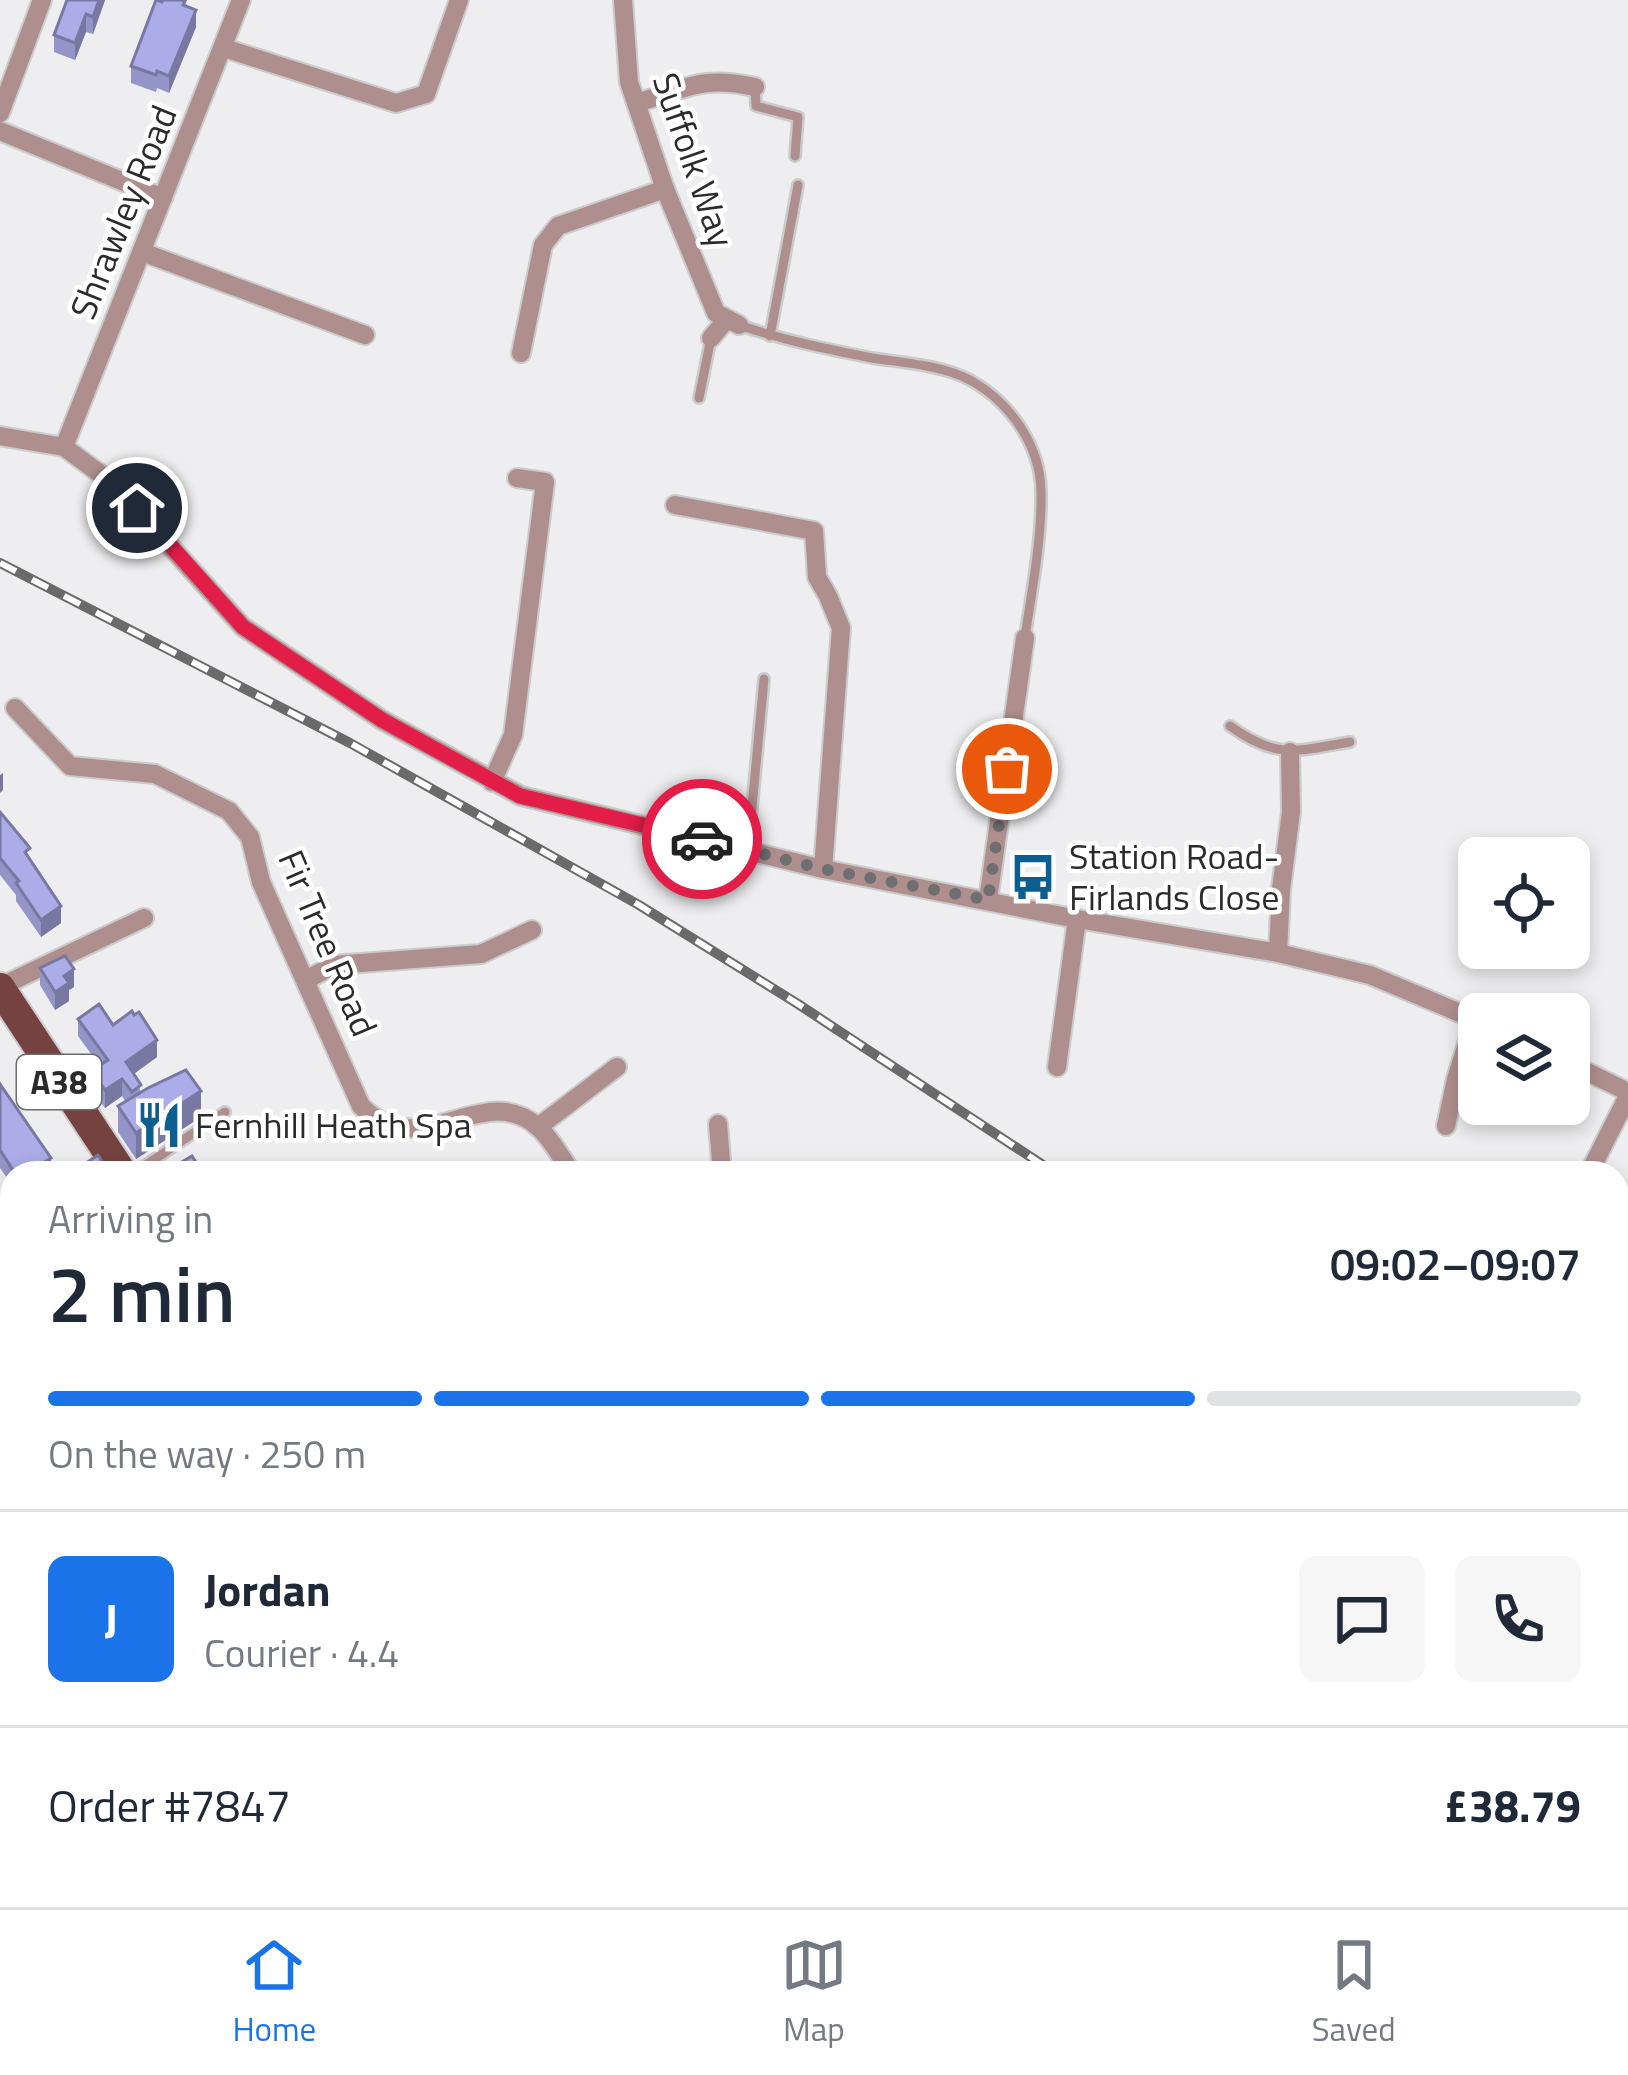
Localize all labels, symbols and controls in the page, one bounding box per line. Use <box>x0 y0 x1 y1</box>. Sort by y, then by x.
street label: Suffolk Way <box>639 65 750 254</box>
street label: Shrawley Road <box>55 97 190 327</box>
pin <box>86 457 188 559</box>
icon: home <box>104 475 170 541</box>
pin <box>956 718 1058 820</box>
icon: bag <box>974 736 1040 802</box>
courier <box>642 779 762 899</box>
icon: car <box>669 806 735 872</box>
place label: Station Road- Firlands Close <box>1069 828 1280 924</box>
map controls <box>1458 837 1590 1125</box>
button: locate <box>1458 837 1590 969</box>
street label: Fir Tree Road <box>265 841 392 1044</box>
bus stop icon: Station Road- Firlands Close <box>1008 852 1058 902</box>
button: layers <box>1458 993 1590 1125</box>
road number: A38 <box>17 1055 101 1109</box>
place label: Fernhill Heath Spa <box>195 1097 472 1152</box>
restaurant icon: Fernhill Heath Spa <box>134 1100 184 1150</box>
text: Arriving in <box>48 1189 213 1248</box>
text: 09:02–09:07 <box>1330 1229 1581 1297</box>
text: 2 min <box>48 1234 236 1352</box>
text: On the way · 250 m <box>48 1424 366 1483</box>
text: Jordan <box>204 1555 331 1623</box>
button: chat <box>1299 1556 1425 1682</box>
button: phone <box>1455 1556 1581 1682</box>
text: J <box>104 1585 118 1653</box>
text: Courier · 4.4 <box>204 1623 399 1682</box>
text: Order #7847 <box>48 1771 291 1839</box>
text: £38.79 <box>1443 1771 1581 1839</box>
tab: Home <box>232 1932 316 2054</box>
tab: Map <box>781 1932 847 2054</box>
tab: Saved <box>1312 1932 1396 2054</box>

